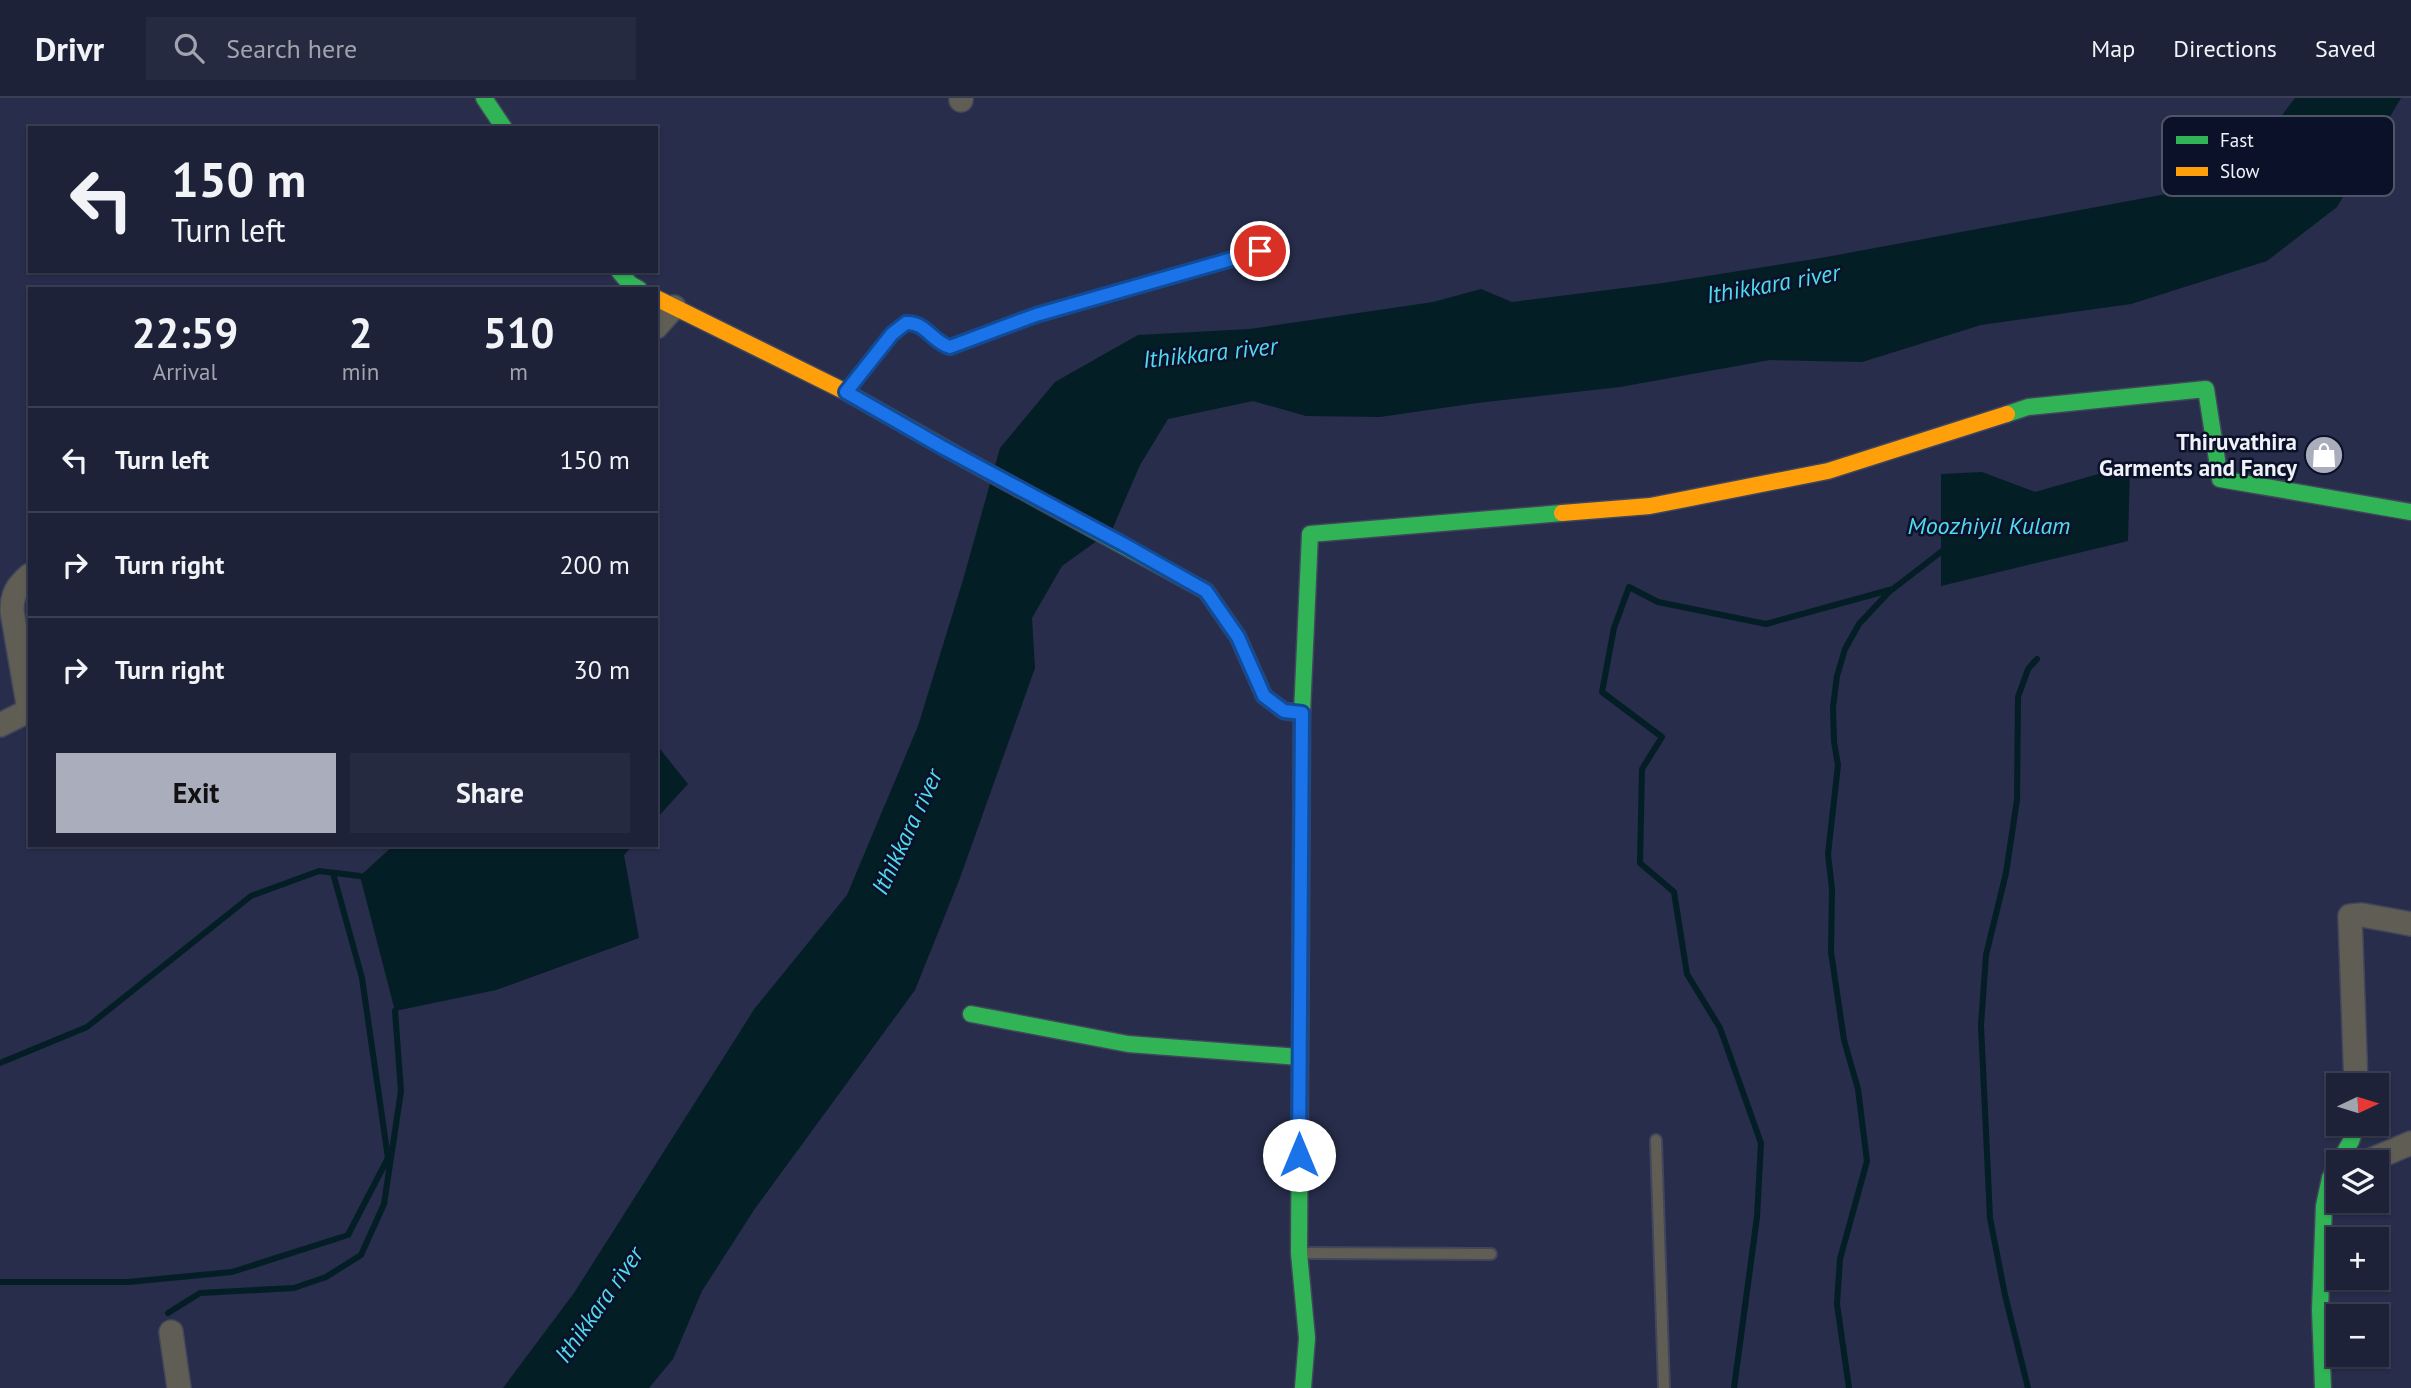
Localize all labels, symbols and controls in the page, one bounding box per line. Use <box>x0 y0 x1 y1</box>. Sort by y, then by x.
search box <box>146 17 636 80</box>
text: Drivr <box>35 27 104 70</box>
icon: search <box>170 29 208 67</box>
text: Search here <box>226 32 357 65</box>
text: Map <box>2091 33 2135 64</box>
text: Directions <box>2173 33 2277 64</box>
text: Saved <box>2315 33 2376 64</box>
legend <box>2162 116 2394 196</box>
text: Fast <box>2220 128 2254 152</box>
text: 150 m <box>171 147 306 211</box>
icon: left <box>56 154 147 245</box>
text: Slow <box>2220 159 2260 183</box>
text: Turn left <box>171 209 286 251</box>
pin <box>1230 221 1290 281</box>
icon: arrive <box>1241 232 1279 270</box>
water label: Ithikkara river <box>1704 256 1844 310</box>
text: 22:59 <box>132 305 238 360</box>
text: 2 <box>349 305 372 360</box>
text: 510 <box>483 305 554 360</box>
water label: Ithikkara river <box>1141 330 1281 375</box>
text: Arrival <box>153 357 217 386</box>
text: min <box>342 357 379 386</box>
text: m <box>509 357 528 386</box>
place label: Thiruvathira Garments and Fancy <box>2099 427 2298 482</box>
shop icon: Thiruvathira Garments and Fancy <box>2303 434 2345 476</box>
icon: left <box>56 441 94 479</box>
text: Turn left <box>115 443 209 476</box>
text: 150 m <box>559 443 630 476</box>
water label: Moozhiyil Kulam <box>1908 510 2070 541</box>
icon: right <box>56 546 94 584</box>
text: Turn right <box>115 548 224 581</box>
text: 200 m <box>559 548 630 581</box>
icon: right <box>56 651 94 689</box>
text: Turn right <box>115 653 224 686</box>
text: 30 m <box>574 653 630 686</box>
button: Exit <box>56 753 336 833</box>
button: Share <box>350 753 630 833</box>
water label: Ithikkara river <box>864 762 950 900</box>
north arrow <box>2326 1073 2389 1136</box>
map controls <box>2326 1073 2389 1367</box>
position arrow <box>1262 1118 1336 1192</box>
button: layers <box>2326 1150 2389 1213</box>
button: + <box>2326 1227 2389 1290</box>
water label: Ithikkara river <box>547 1239 651 1369</box>
button: − <box>2326 1304 2389 1367</box>

